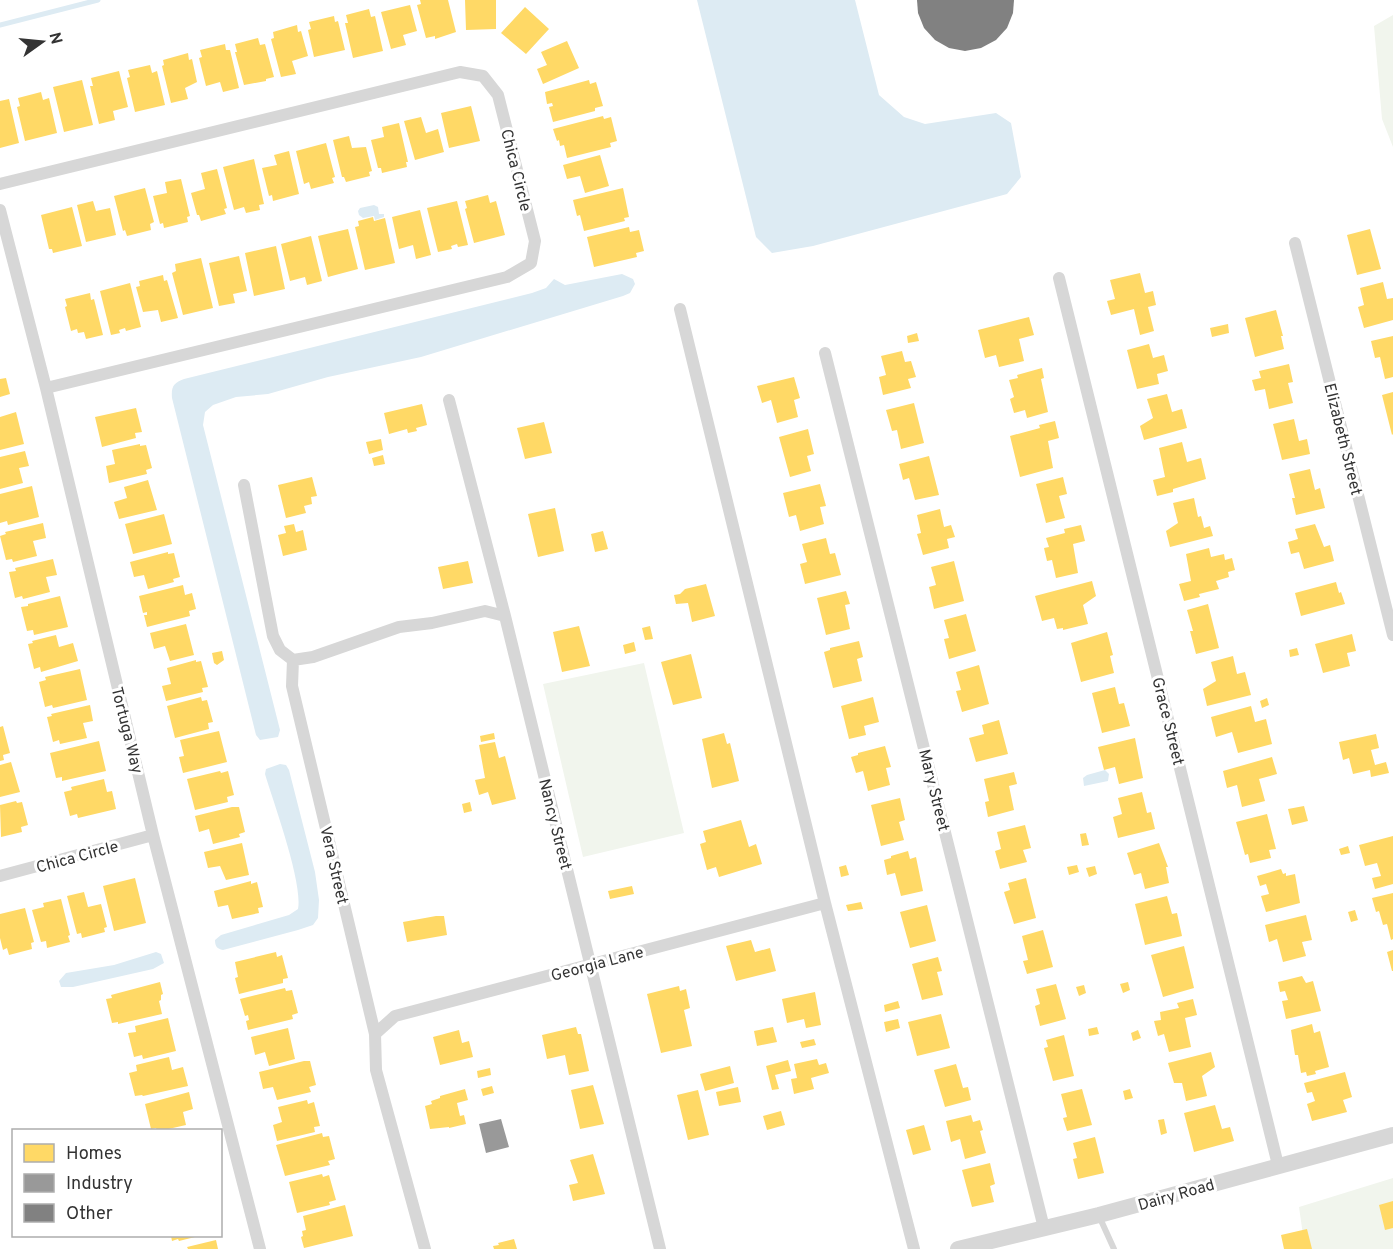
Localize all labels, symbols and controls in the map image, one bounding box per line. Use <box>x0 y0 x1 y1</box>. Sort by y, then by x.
north arrow <box>12 12 72 72</box>
text: N <box>43 30 66 47</box>
street label: Chica Circle <box>495 127 535 214</box>
street label: Elizabeth Street <box>1318 381 1366 497</box>
street label: Grace Street <box>1146 675 1188 768</box>
street label: Tortuga Way <box>106 685 146 776</box>
street label: Mary Street <box>913 747 953 833</box>
street label: Nancy Street <box>533 777 575 872</box>
street label: Vera Street <box>314 824 352 907</box>
street label: Chica Circle <box>34 837 121 879</box>
street label: Georgia Lane <box>549 943 646 987</box>
legend <box>12 1129 222 1237</box>
text: Homes <box>66 1143 122 1166</box>
text: Industry <box>66 1173 133 1196</box>
street label: Dairy Road <box>1136 1175 1217 1216</box>
text: Other <box>66 1203 113 1226</box>

